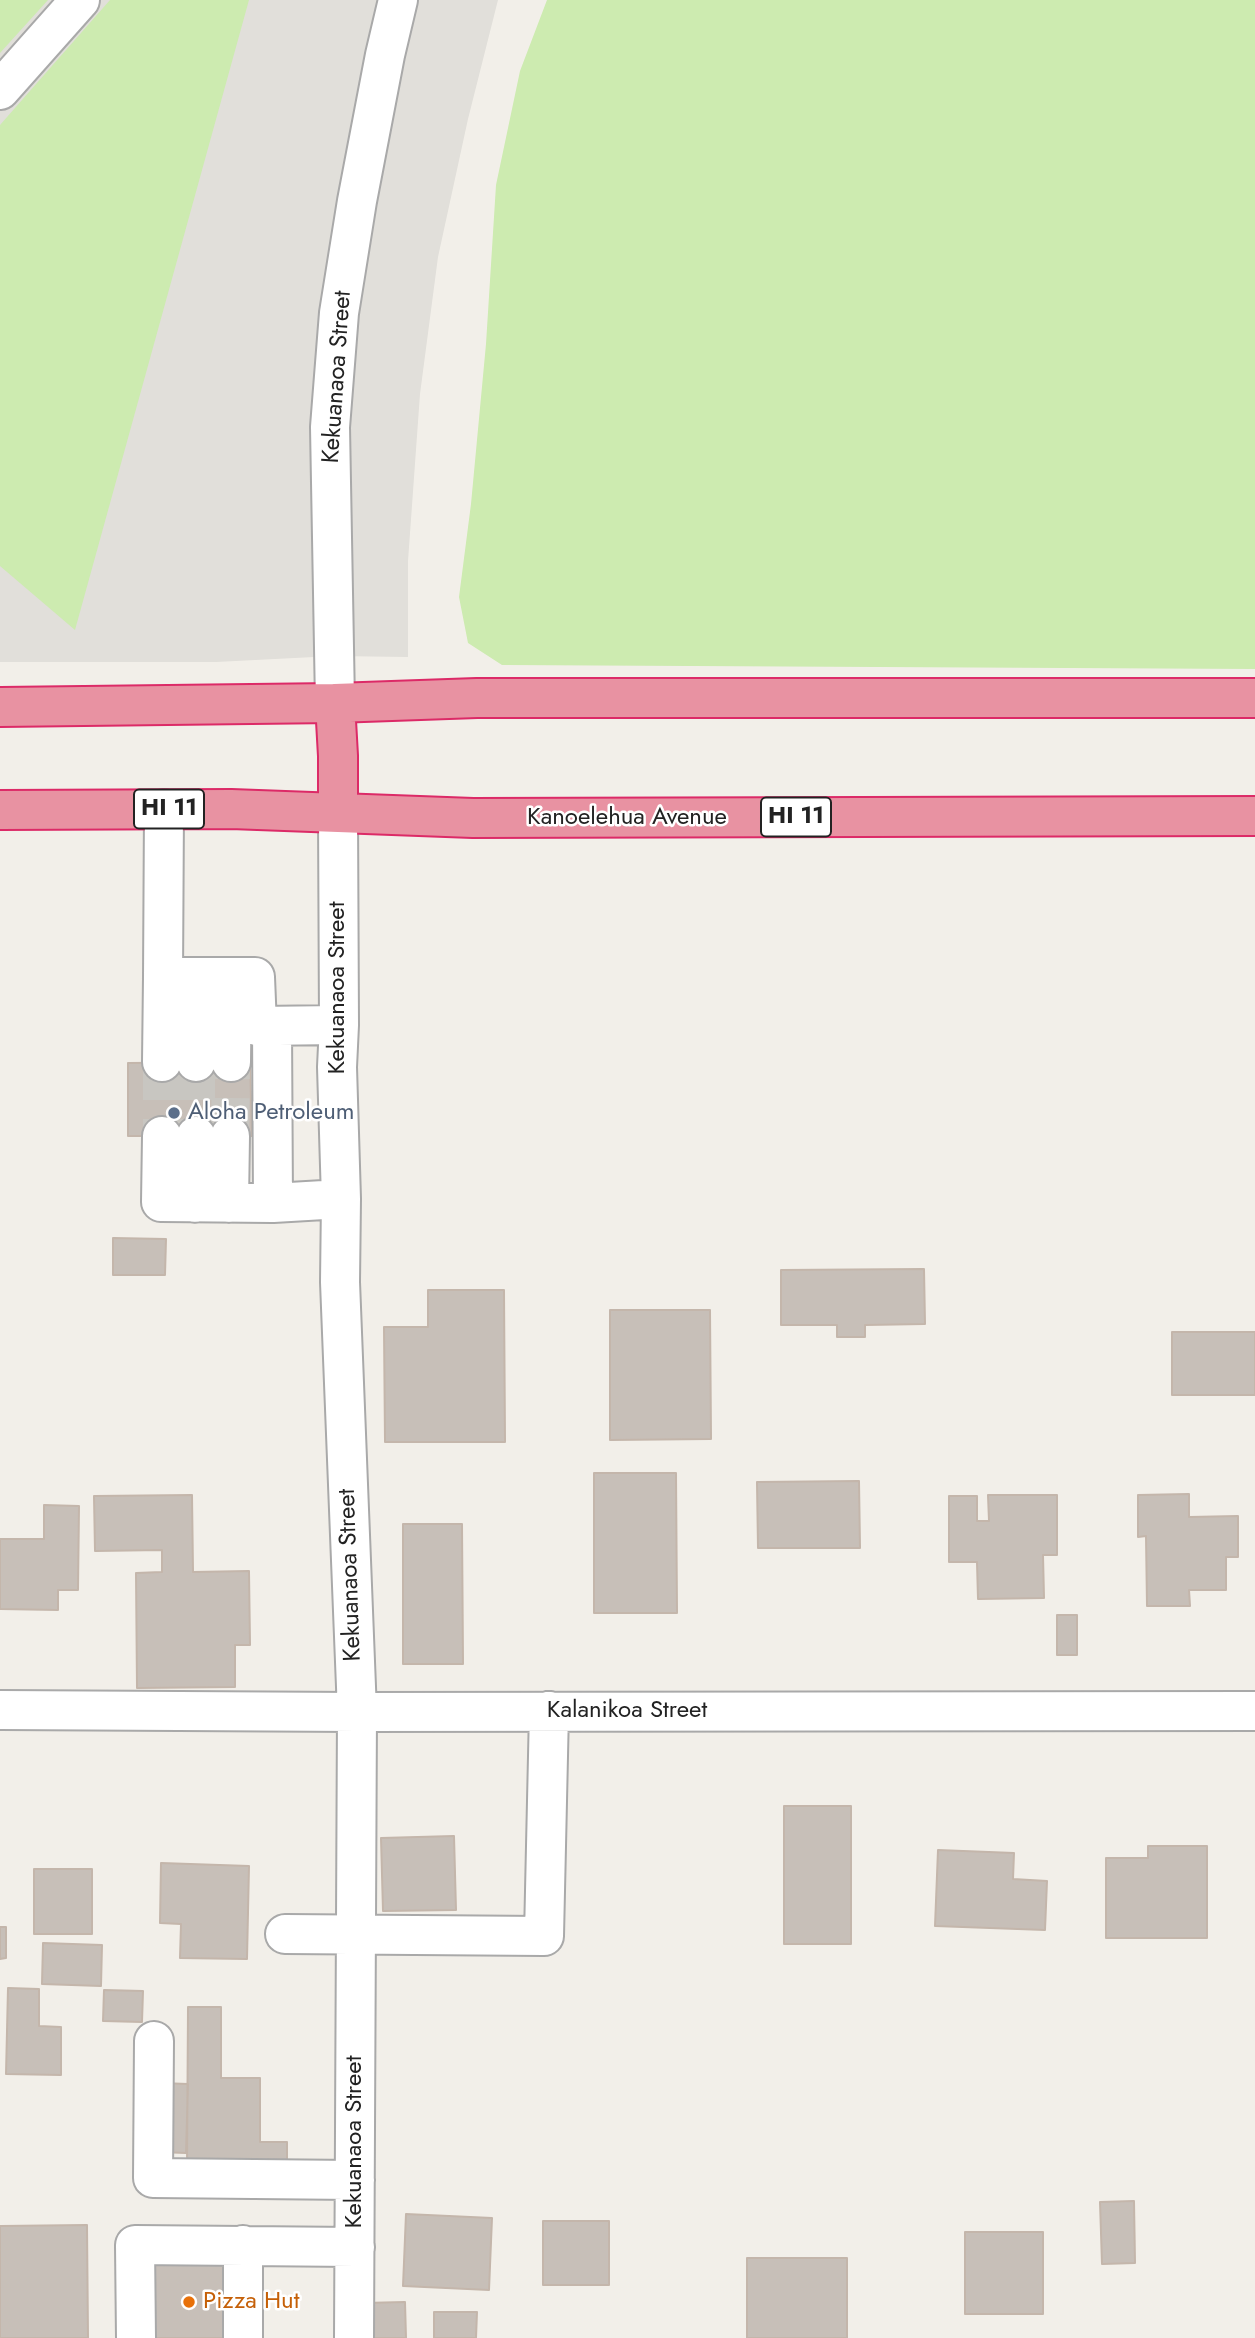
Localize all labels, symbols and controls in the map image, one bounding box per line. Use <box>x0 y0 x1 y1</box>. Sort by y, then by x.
street label: Kekuanaoa Street <box>318 290 358 464</box>
road number: HI 11 <box>134 790 204 828</box>
road number: HI 11 <box>761 797 831 836</box>
street label: Kanoelehua Avenue <box>527 804 727 832</box>
street label: Kekuanaoa Street <box>324 902 352 1074</box>
place label: Aloha Petroleum <box>188 1099 355 1127</box>
marker: Aloha Petroleum <box>166 1105 182 1121</box>
street label: Kekuanaoa Street <box>334 1488 368 1662</box>
street label: Kalanikoa Street <box>547 1697 707 1725</box>
street label: Kekuanaoa Street <box>341 2056 369 2228</box>
place label: Pizza Hut <box>203 2288 299 2316</box>
marker: Pizza Hut <box>181 2294 197 2310</box>

